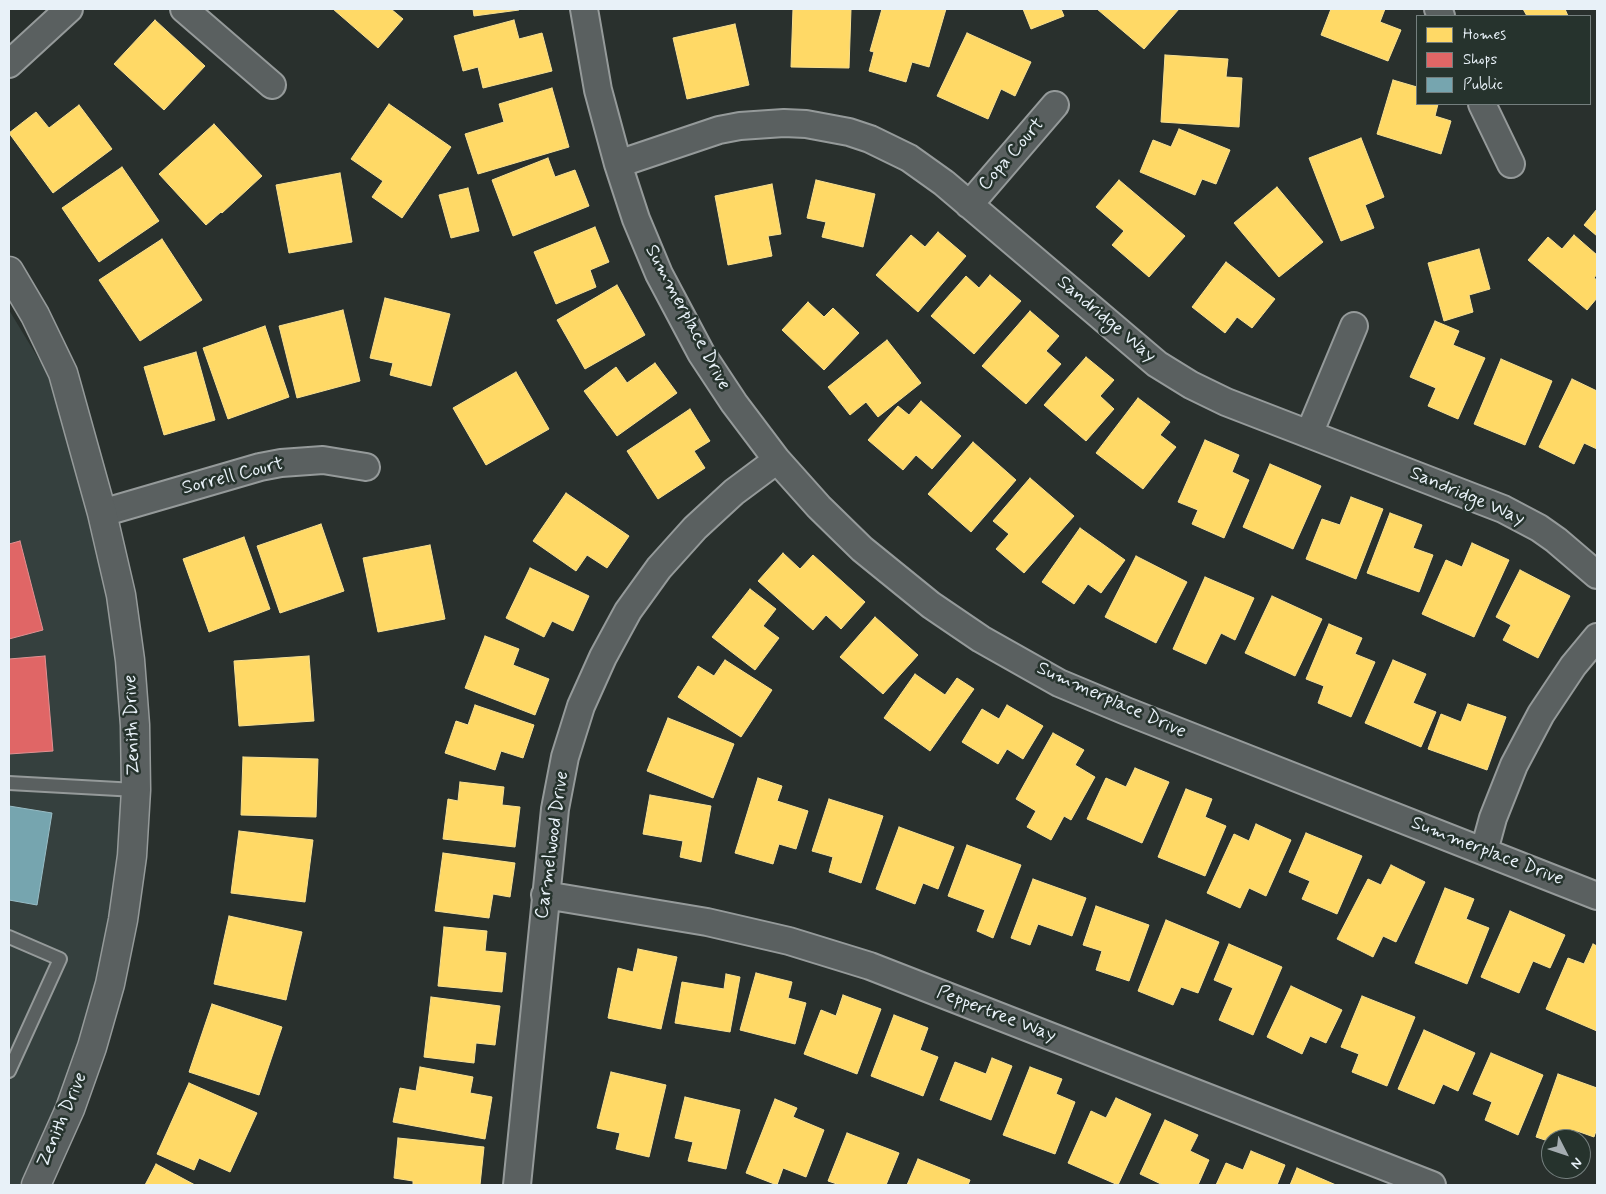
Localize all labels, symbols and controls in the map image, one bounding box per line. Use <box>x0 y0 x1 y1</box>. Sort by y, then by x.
legend <box>1416 15 1591 105</box>
text: Homes <box>1463 25 1506 45</box>
text: Shops <box>1463 50 1497 70</box>
text: Public <box>1463 75 1503 95</box>
street label: Copa Court <box>974 114 1050 196</box>
street label: Summerplace Drive <box>639 241 735 395</box>
street label: Sandridge Way <box>1052 272 1160 368</box>
street label: Sorrell Court <box>180 453 286 501</box>
street label: Sandridge Way <box>1406 463 1528 531</box>
street label: Summerplace Drive <box>1033 658 1189 744</box>
street label: Zenith Drive <box>120 674 146 776</box>
street label: Carmelwood Drive <box>531 770 575 920</box>
street label: Summerplace Drive <box>1408 812 1566 892</box>
street label: Peppertree Way <box>933 982 1059 1048</box>
street label: Zenith Drive <box>33 1069 93 1171</box>
north arrow <box>1541 1129 1591 1179</box>
text: N <box>1567 1154 1586 1173</box>

